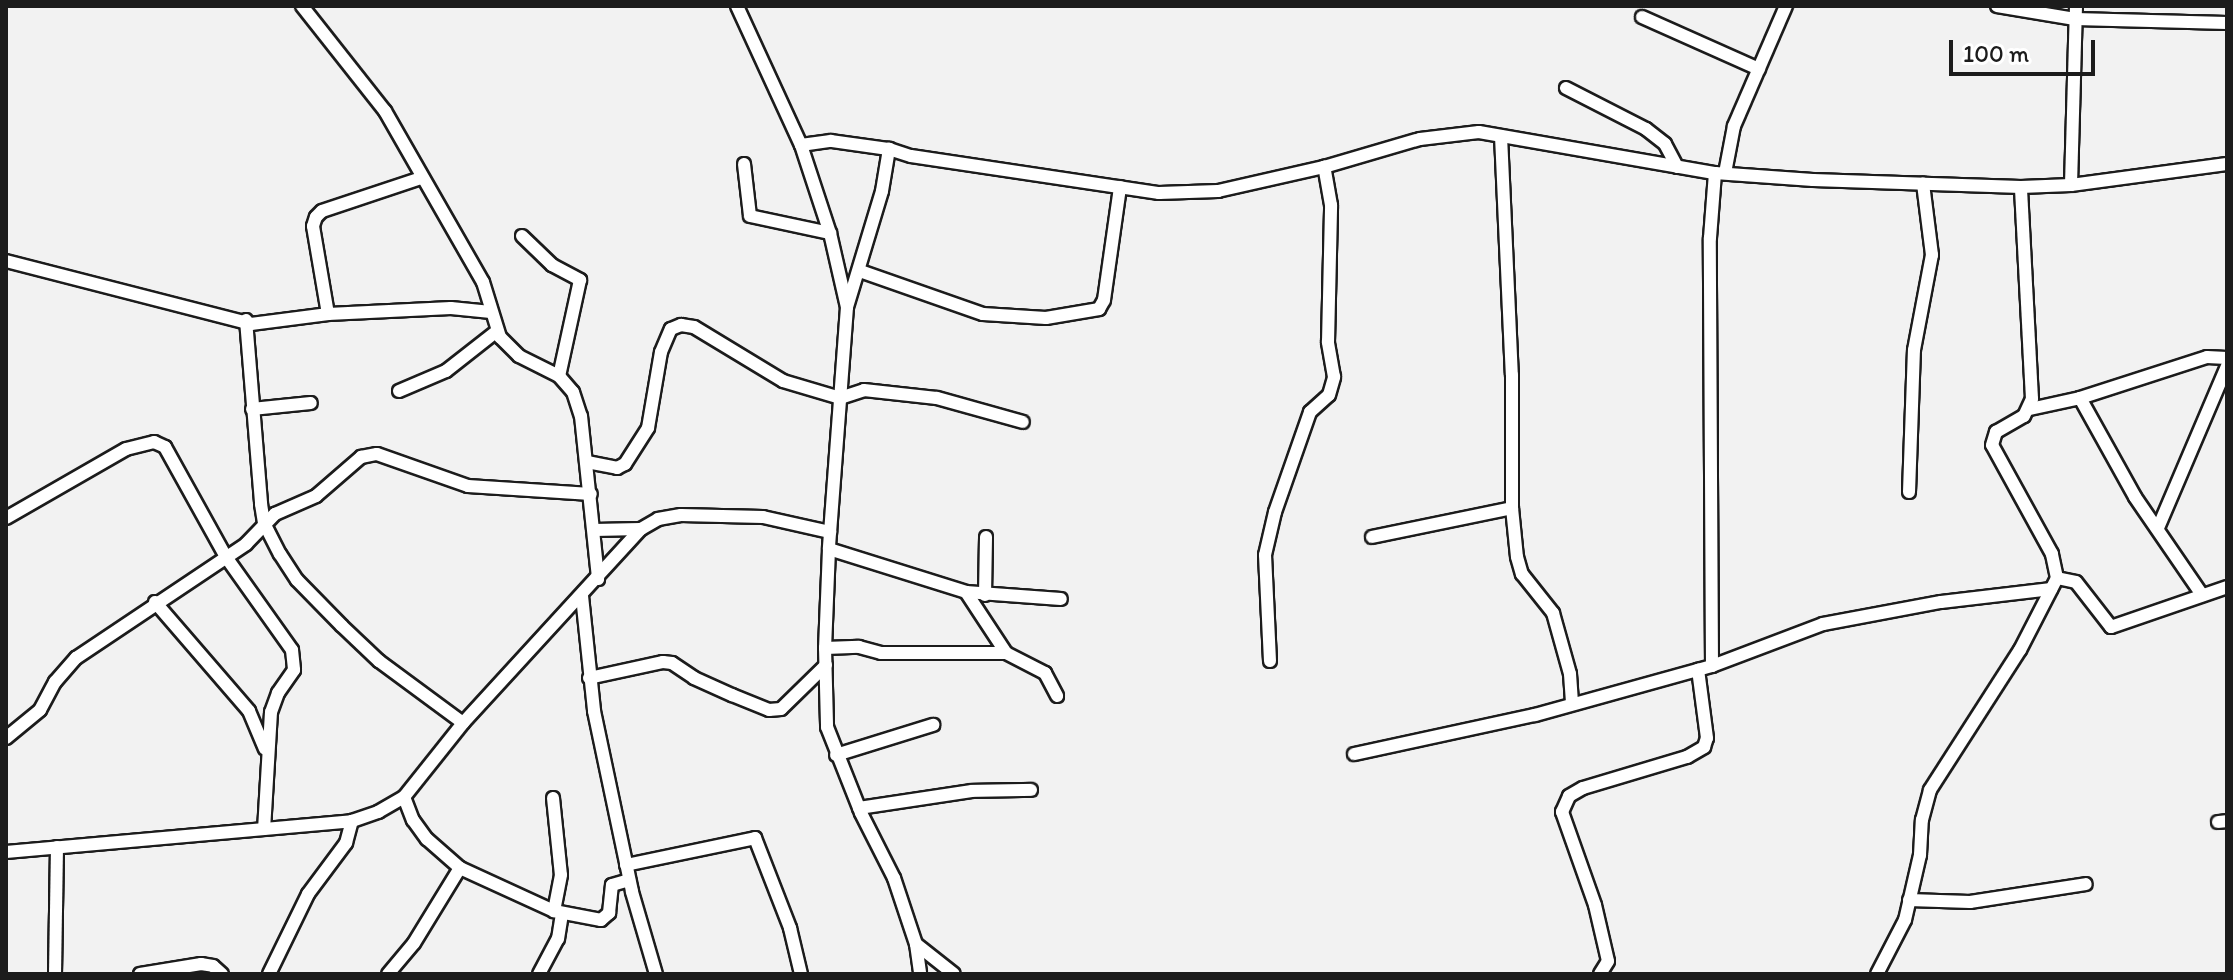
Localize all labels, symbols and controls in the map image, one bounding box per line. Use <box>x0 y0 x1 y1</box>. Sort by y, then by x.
scale bar <box>1953 24 2099 74</box>
text: 100 m <box>1963 39 2029 68</box>

